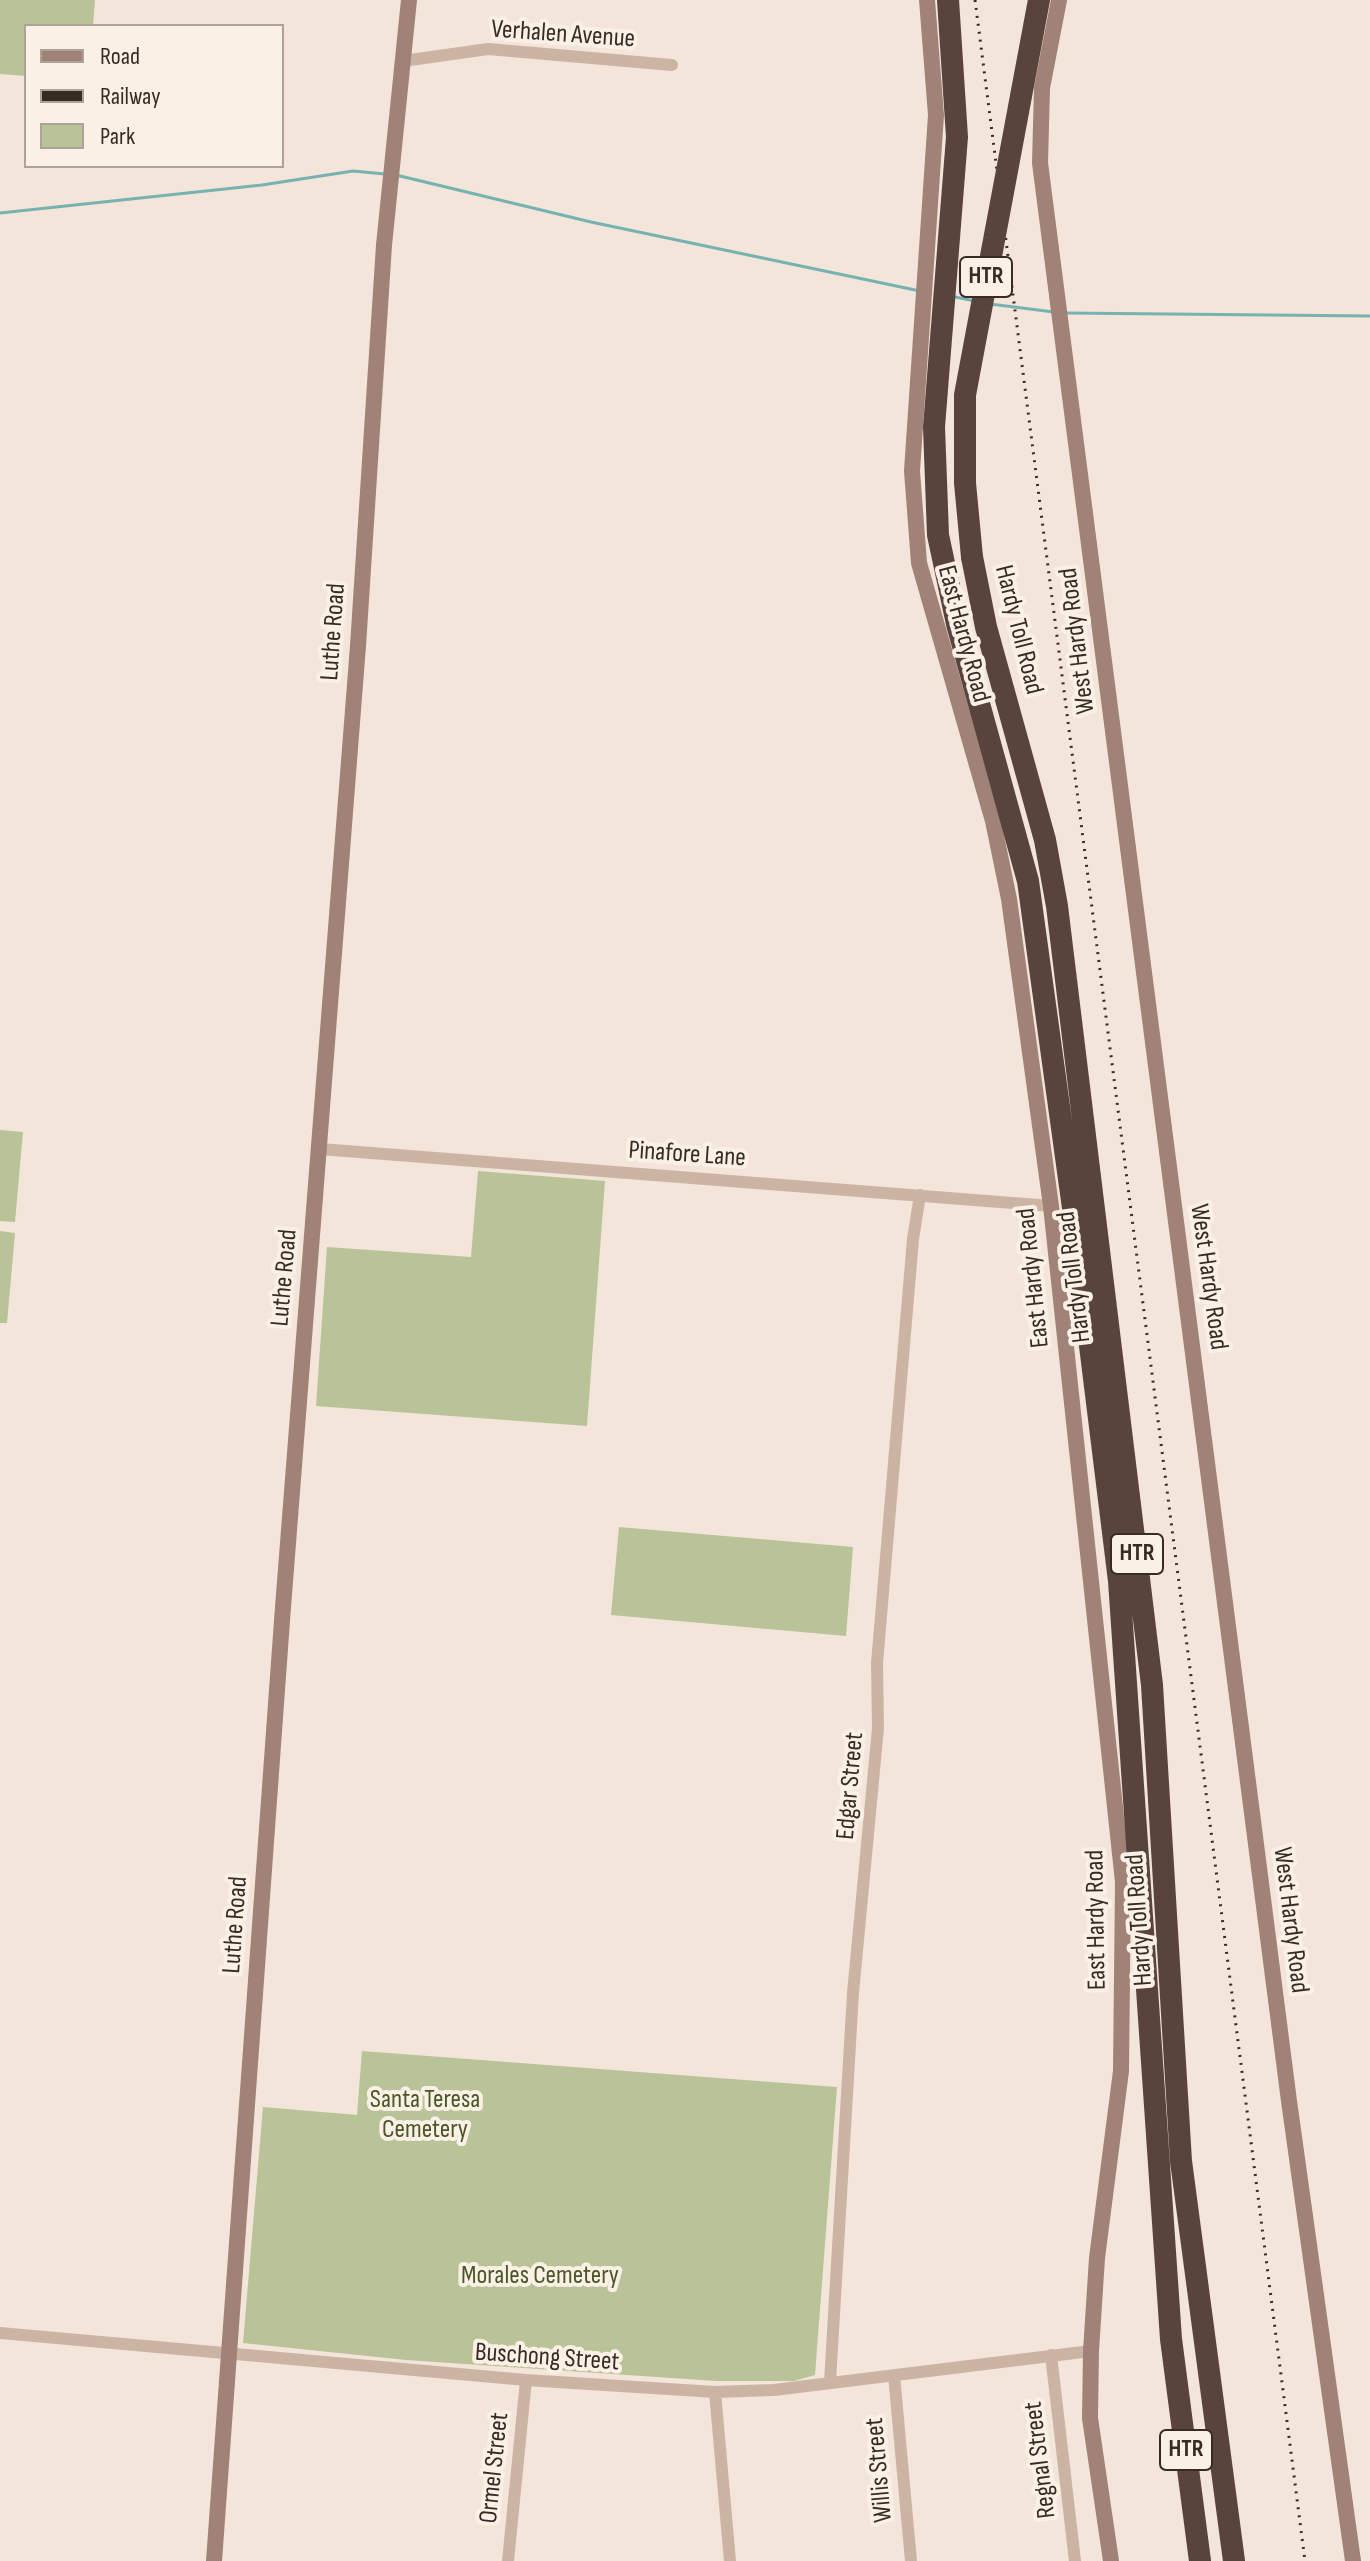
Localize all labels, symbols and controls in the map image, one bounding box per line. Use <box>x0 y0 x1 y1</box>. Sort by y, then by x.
street label: Verhalen Avenue <box>490 14 636 56</box>
legend <box>24 24 284 168</box>
text: Road <box>100 42 140 71</box>
text: Railway <box>100 82 160 111</box>
text: Park <box>100 122 135 151</box>
road number: HTR <box>960 257 1012 297</box>
street label: East Hardy Road <box>930 562 996 706</box>
street label: Hardy Toll Road <box>987 562 1049 698</box>
street label: West Hardy Road <box>1054 566 1102 716</box>
street label: Luthe Road <box>315 582 353 682</box>
street label: Pinafore Lane <box>627 1135 747 1175</box>
street label: West Hardy Road <box>1182 1202 1234 1352</box>
street label: East Hardy Road <box>1011 1207 1057 1349</box>
street label: Hardy Toll Road <box>1051 1210 1099 1344</box>
street label: Luthe Road <box>265 1228 305 1328</box>
road number: HTR <box>1111 1534 1163 1574</box>
street label: Edgar Street <box>831 1731 871 1841</box>
street label: West Hardy Road <box>1266 1845 1314 1995</box>
street label: East Hardy Road <box>1080 1850 1114 1990</box>
street label: Hardy Toll Road <box>1120 1853 1160 1987</box>
street label: Luthe Road <box>217 1875 255 1975</box>
park label: Santa Teresa Cemetery <box>370 2084 480 2146</box>
park label: Morales Cemetery <box>461 2260 619 2292</box>
street label: Buschong Street <box>474 2337 620 2379</box>
street label: Regnal Street <box>1018 2400 1064 2520</box>
street label: Ormel Street <box>474 2411 516 2525</box>
street label: Willis Street <box>860 2416 900 2524</box>
road number: HTR <box>1160 2430 1212 2470</box>

